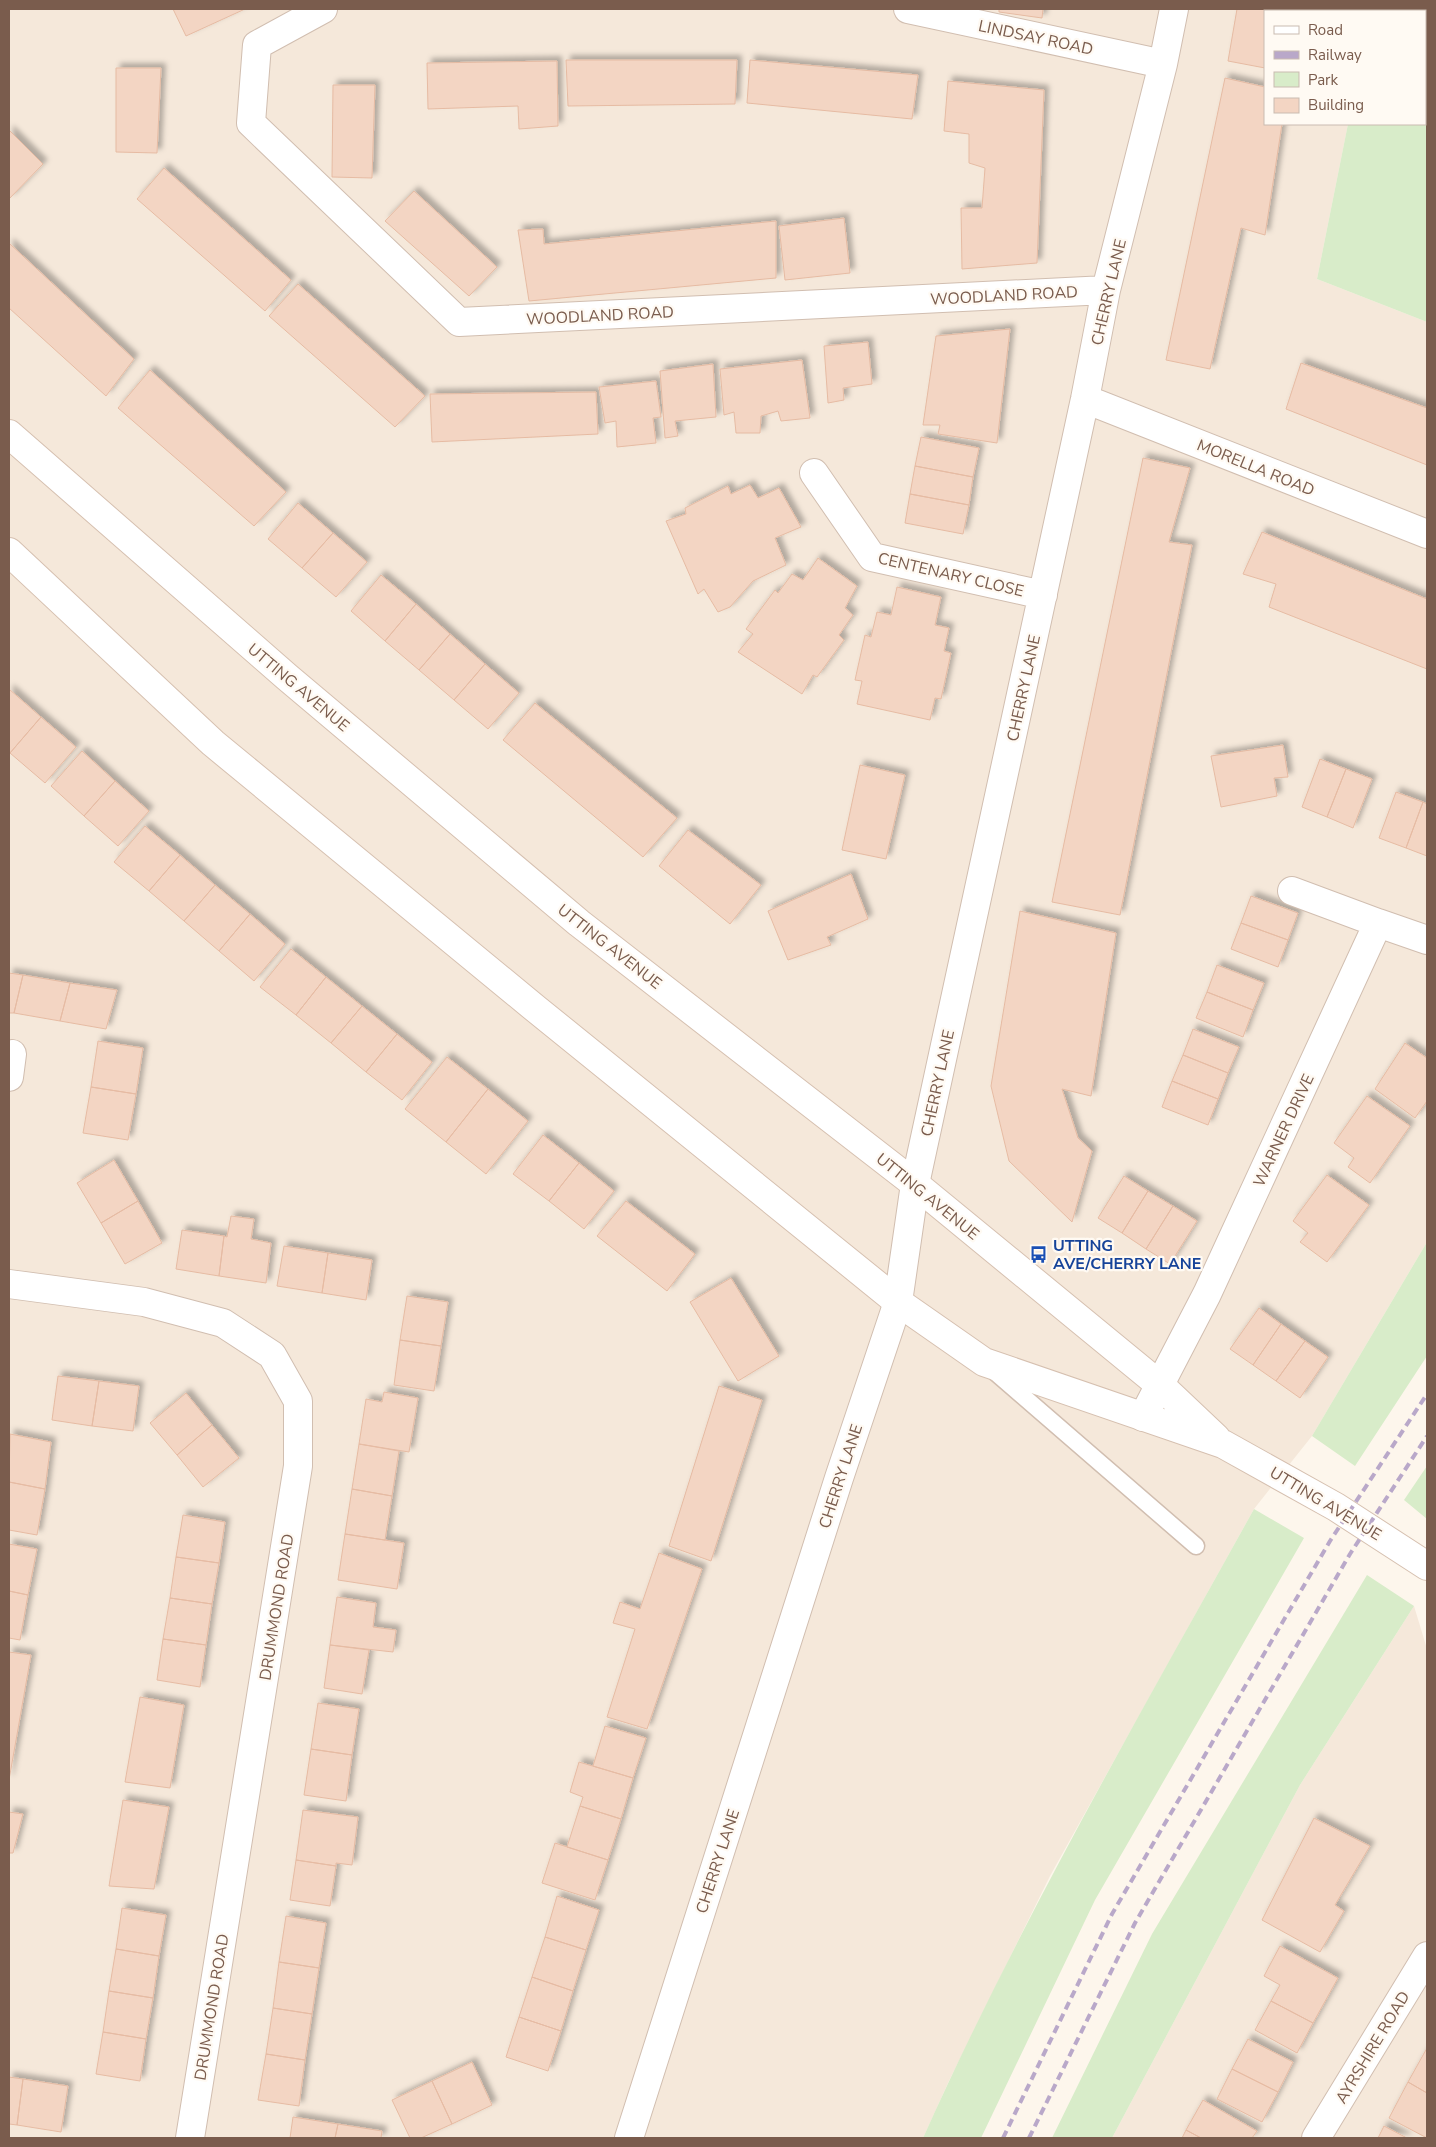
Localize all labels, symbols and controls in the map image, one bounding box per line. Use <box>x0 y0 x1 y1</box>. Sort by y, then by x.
legend <box>1264 10 1426 125</box>
street label: LINDSAY ROAD <box>976 15 1095 61</box>
text: Road <box>1308 20 1343 40</box>
text: Railway <box>1308 45 1362 65</box>
text: Park <box>1308 70 1338 90</box>
text: Building <box>1308 95 1364 115</box>
street label: CHERRY LANE <box>1086 237 1132 348</box>
street label: WOODLAND ROAD <box>930 281 1078 311</box>
street label: WOODLAND ROAD <box>526 301 674 331</box>
street label: MORELLA ROAD <box>1194 434 1318 502</box>
street label: CENTENARY CLOSE <box>876 548 1026 602</box>
street label: CHERRY LANE <box>1002 633 1046 744</box>
street label: UTTING AVENUE <box>243 639 354 737</box>
street label: UTTING AVENUE <box>553 899 666 994</box>
street label: CHERRY LANE <box>916 1028 960 1139</box>
street label: WARNER DRIVE <box>1248 1070 1320 1190</box>
street label: UTTING AVENUE <box>871 1148 984 1245</box>
place label: UTTING AVE/CHERRY LANE <box>1053 1235 1201 1275</box>
bus stop icon: UTTING AVE/CHERRY LANE <box>1029 1244 1049 1264</box>
street label: CHERRY LANE <box>814 1421 868 1531</box>
street label: UTTING AVENUE <box>1266 1462 1385 1546</box>
street label: DRUMMOND ROAD <box>255 1532 299 1682</box>
street label: CHERRY LANE <box>691 1806 745 1916</box>
street label: DRUMMOND ROAD <box>190 1932 234 2082</box>
street label: AYRSHIRE ROAD <box>1331 1987 1415 2108</box>

